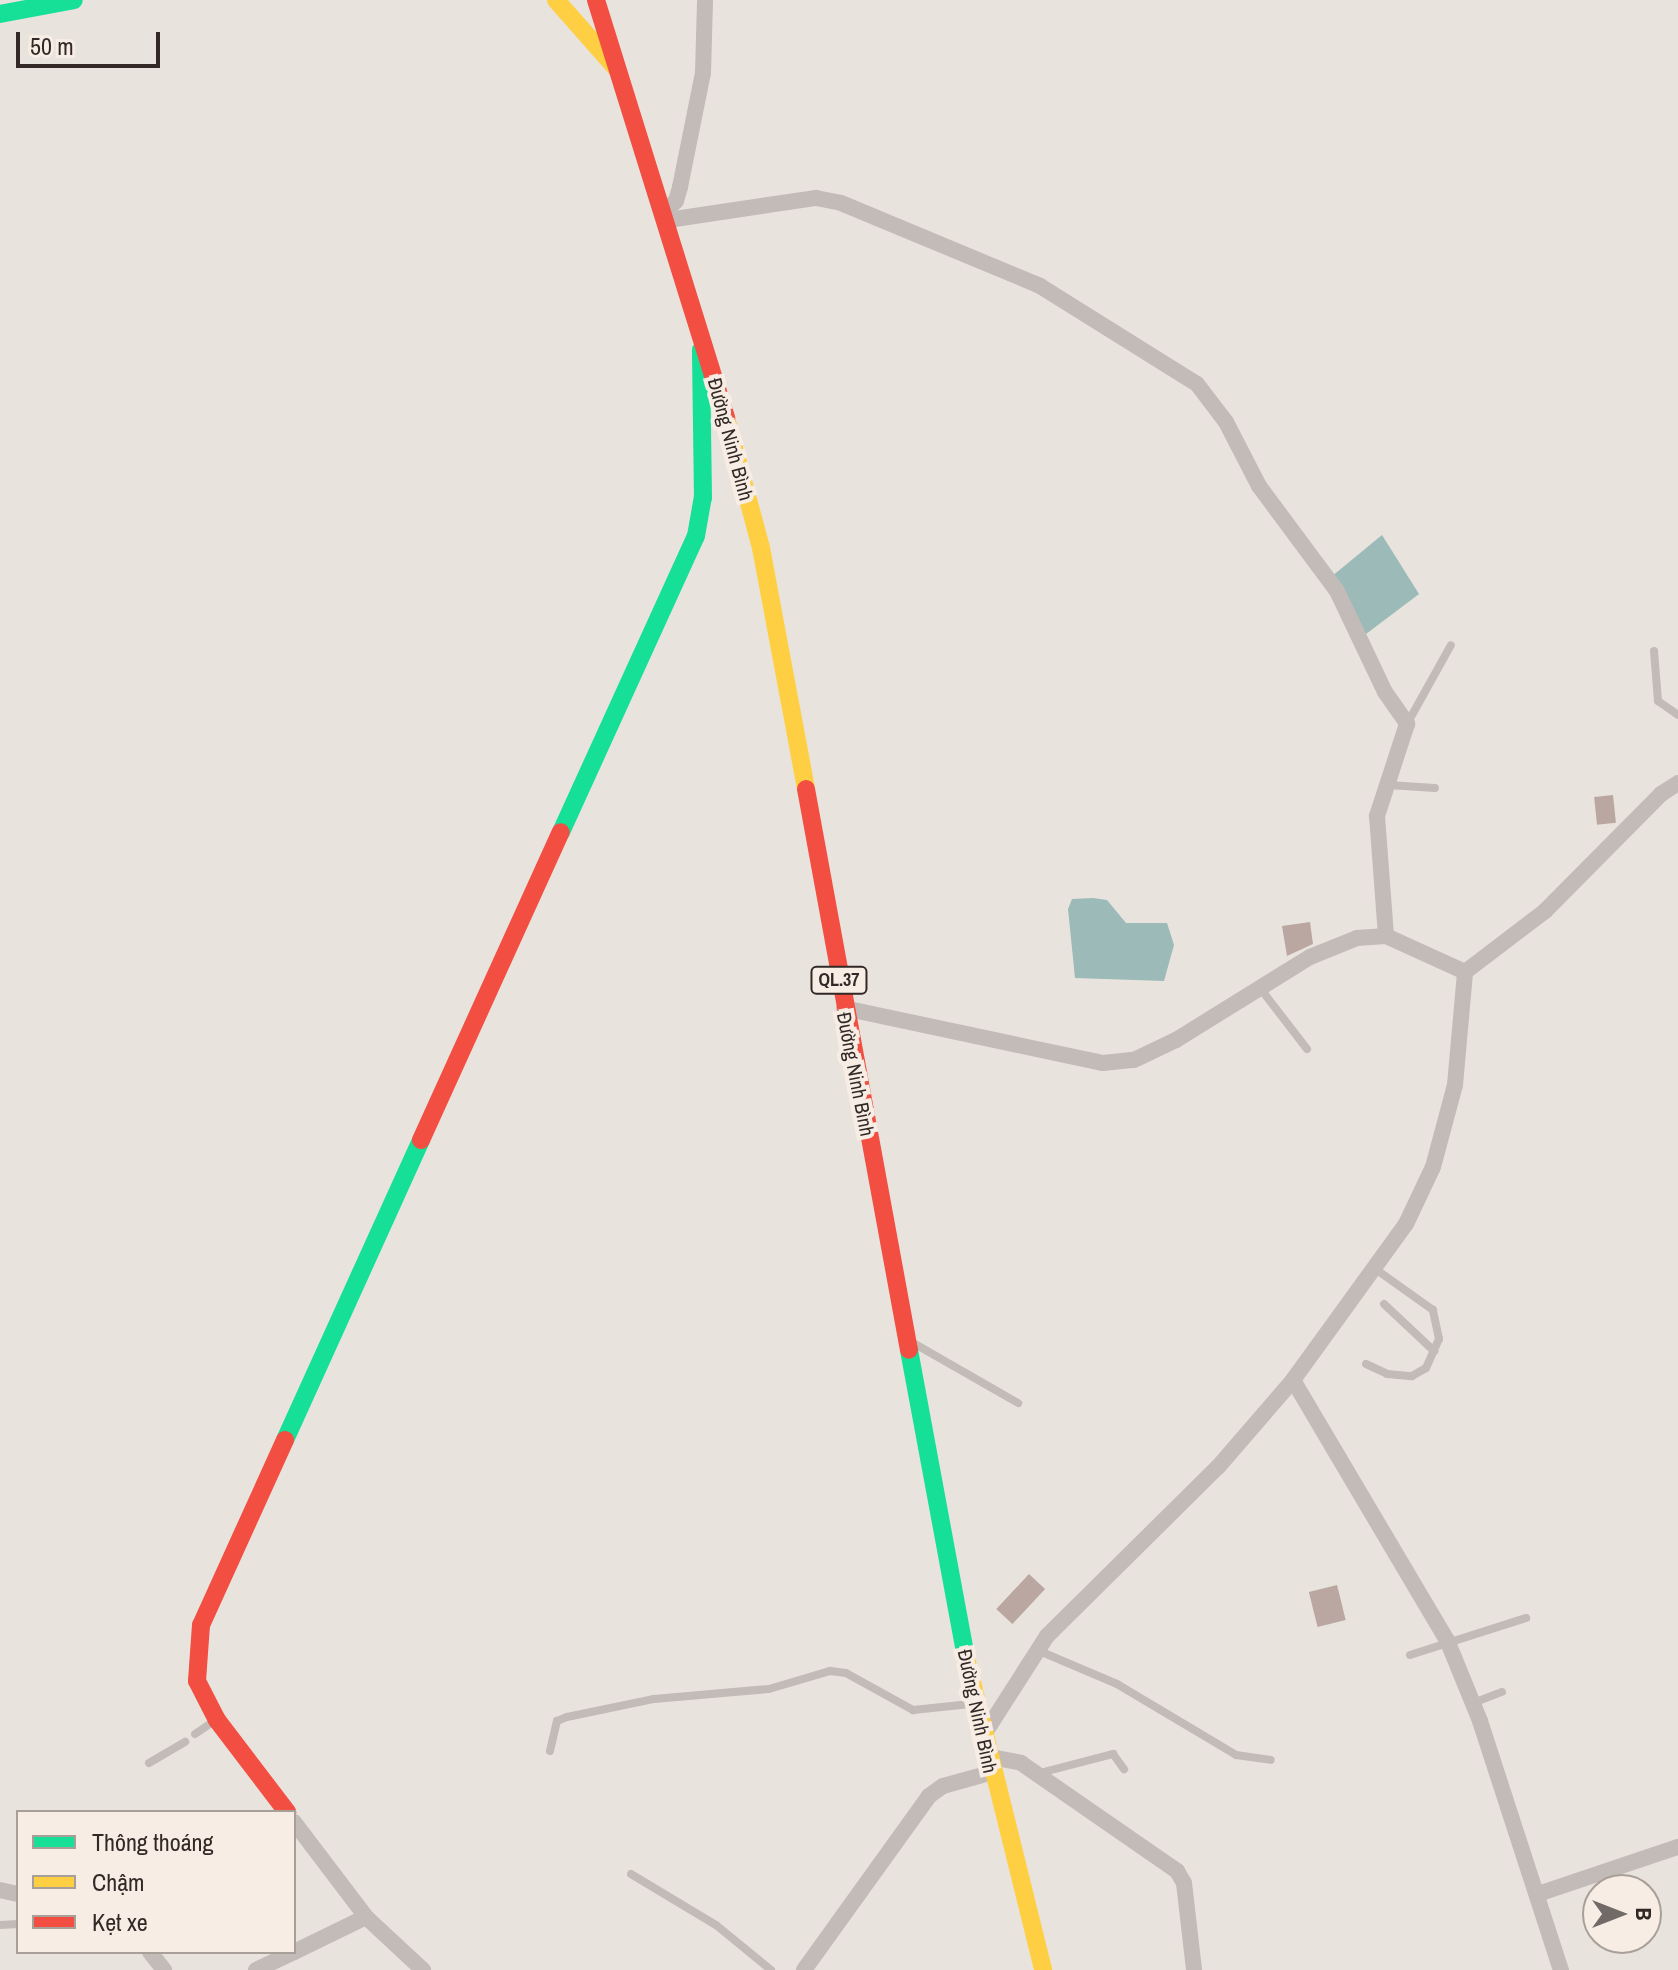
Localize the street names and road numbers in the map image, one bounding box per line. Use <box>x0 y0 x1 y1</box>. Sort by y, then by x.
street label: Đường Ninh Bình <box>703 375 759 503</box>
road number: QL.37 <box>809 966 869 994</box>
street label: Đường Ninh Bình <box>832 1010 880 1138</box>
street label: Đường Ninh Bình <box>953 1647 1003 1775</box>

